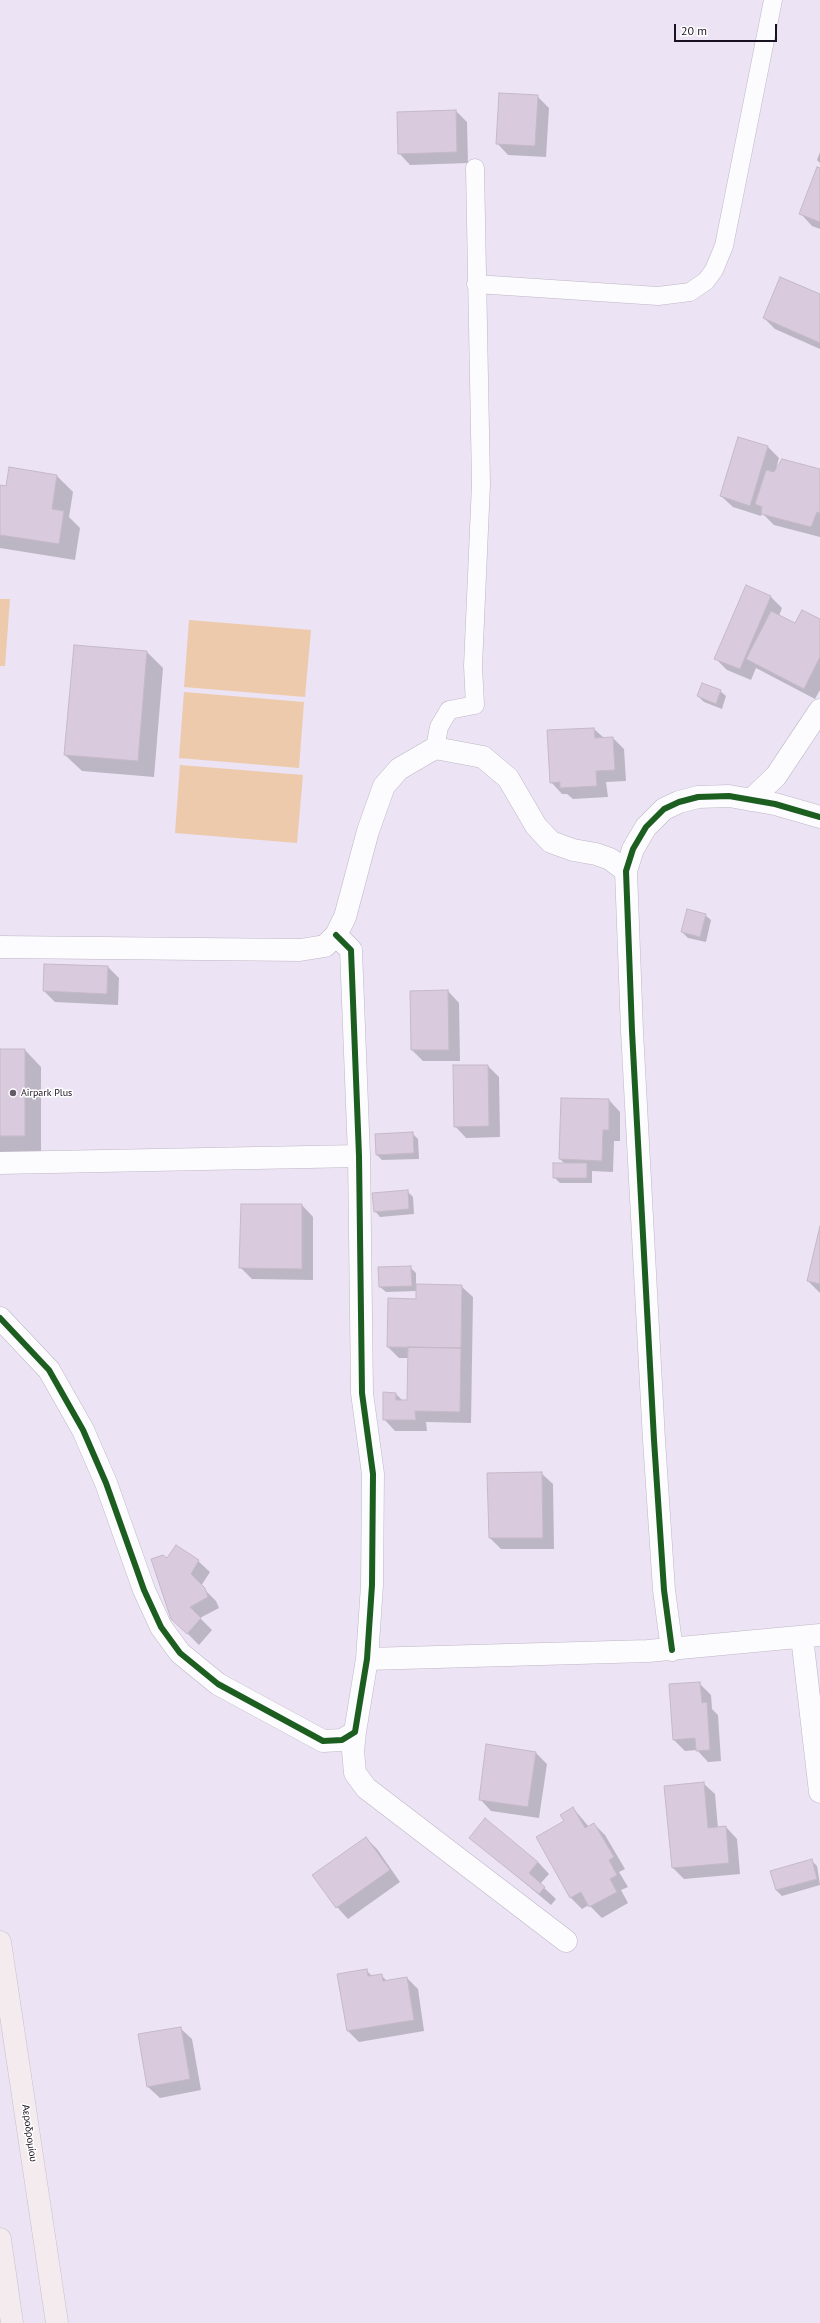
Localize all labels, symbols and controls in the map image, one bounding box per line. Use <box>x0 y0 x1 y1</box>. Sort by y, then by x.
scale bar <box>676 16 779 42</box>
text: 20 m <box>681 23 707 38</box>
place label: Airpark Plus <box>21 1087 72 1099</box>
marker: Airpark Plus <box>8 1088 18 1098</box>
street label: Αεροδρομίου <box>19 2103 39 2163</box>

